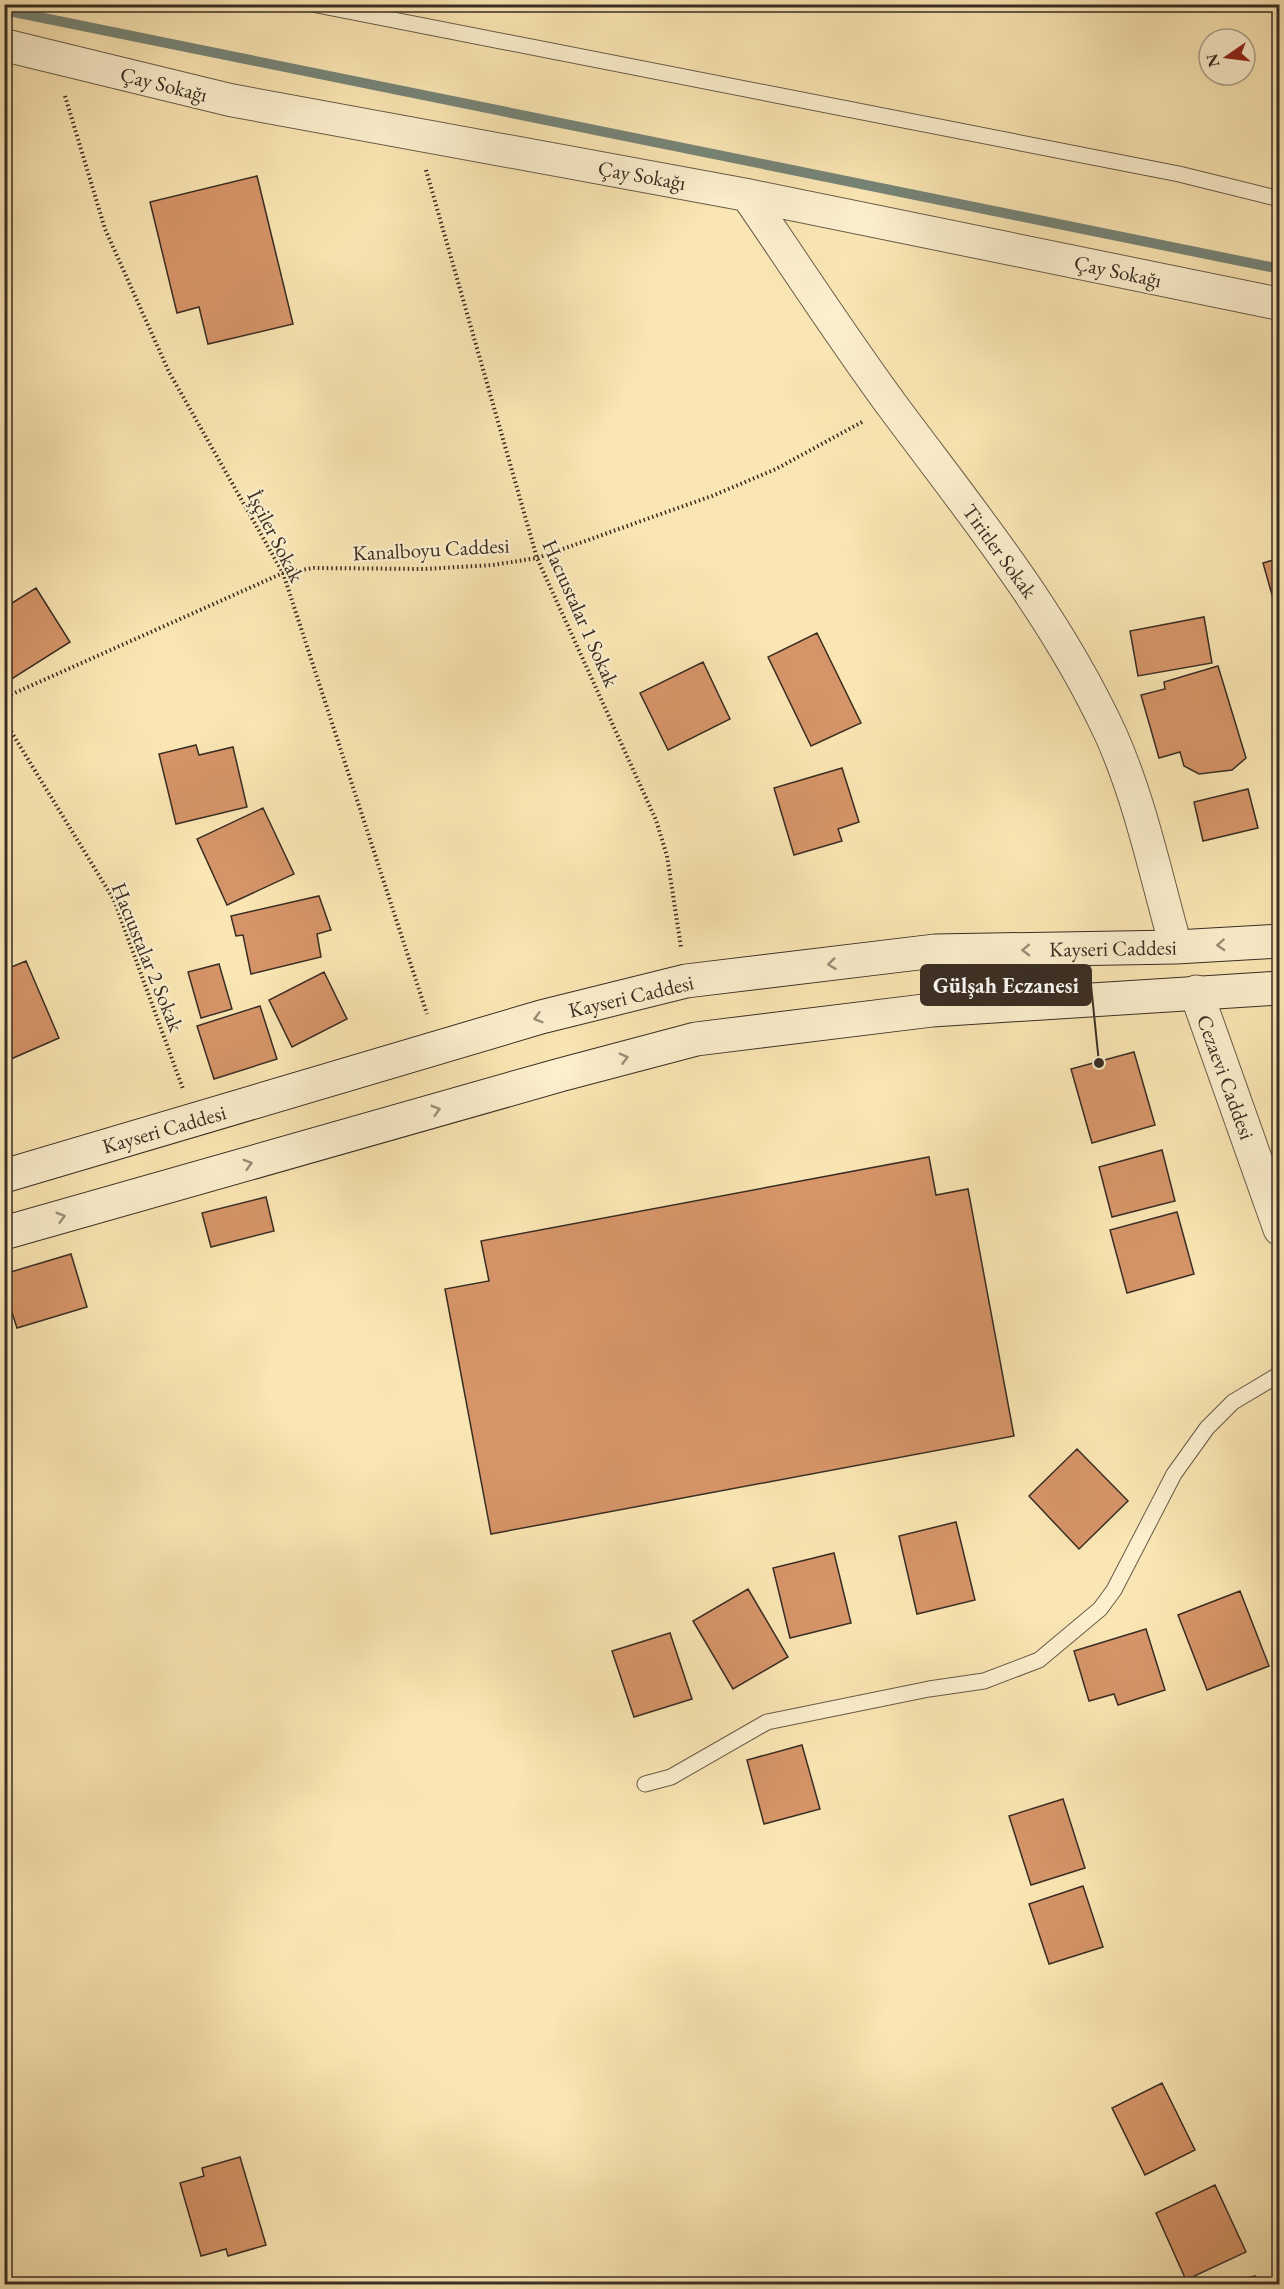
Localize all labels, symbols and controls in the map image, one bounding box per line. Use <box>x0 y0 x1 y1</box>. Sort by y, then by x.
north arrow <box>1197 27 1257 87</box>
text: N <box>1201 52 1225 69</box>
street label: Çay Sokağı <box>118 60 210 108</box>
street label: Çay Sokağı <box>596 154 688 196</box>
street label: Çay Sokağı <box>1072 249 1164 293</box>
street label: İşçiler Sokak <box>241 485 311 588</box>
street label: Tiritler Sokak <box>957 498 1044 604</box>
street label: Kanalboyu Caddesi <box>352 531 510 567</box>
street label: Hacıustalar 1 Sokak <box>536 535 626 692</box>
street label: Hacıustalar 2 Sokak <box>106 878 191 1037</box>
street label: Kayseri Caddesi <box>1049 933 1177 963</box>
one-way arrow <box>1217 938 1226 951</box>
one-way arrow <box>1022 944 1031 956</box>
one-way arrow <box>827 957 837 969</box>
callout: Gülşah Eczanesi <box>921 965 1091 1005</box>
street label: Kayseri Caddesi <box>566 968 696 1024</box>
text: Gülşah Eczanesi <box>933 971 1080 1000</box>
one-way arrow <box>533 1011 543 1023</box>
street label: Cezaevi Caddesi <box>1191 1011 1261 1143</box>
one-way arrow <box>619 1053 629 1066</box>
street label: Kayseri Caddesi <box>99 1098 229 1160</box>
one-way arrow <box>431 1105 441 1118</box>
one-way arrow <box>242 1159 253 1171</box>
one-way arrow <box>55 1212 66 1224</box>

